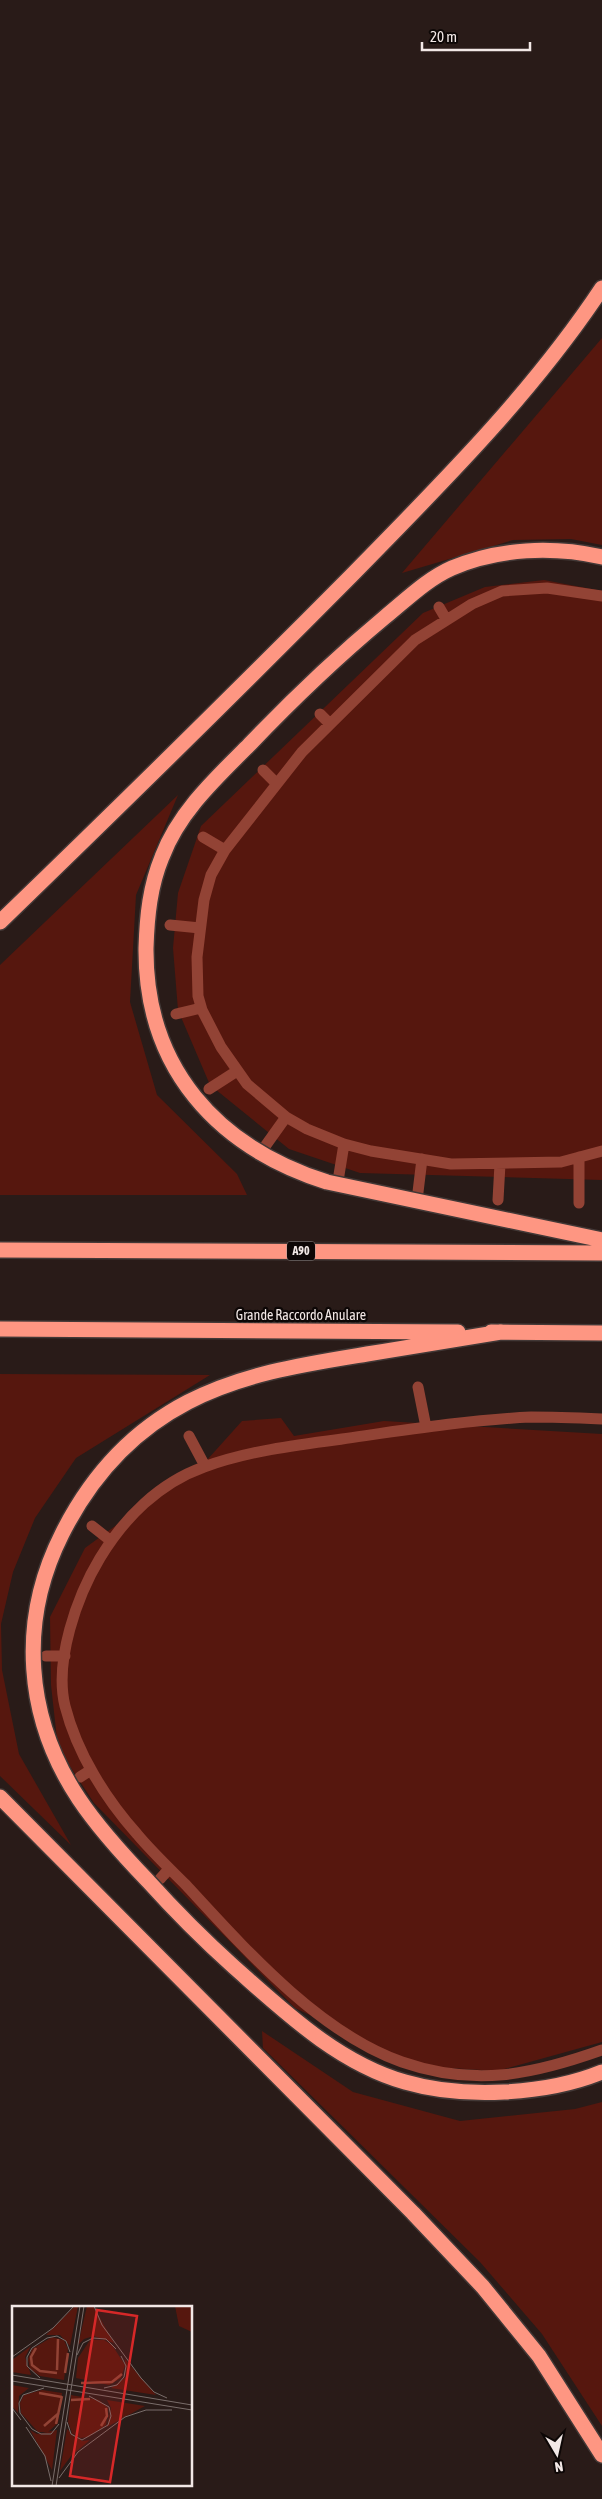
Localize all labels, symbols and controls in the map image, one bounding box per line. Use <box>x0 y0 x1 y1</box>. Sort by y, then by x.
scale bar <box>422 20 530 52</box>
text: 20 m <box>430 28 457 45</box>
road number: A90 <box>287 1242 315 1260</box>
street label: Grande Raccordo Anulare <box>236 1307 366 1323</box>
inset map <box>12 2306 192 2486</box>
north arrow <box>532 2429 582 2479</box>
text: N <box>554 2458 564 2475</box>

